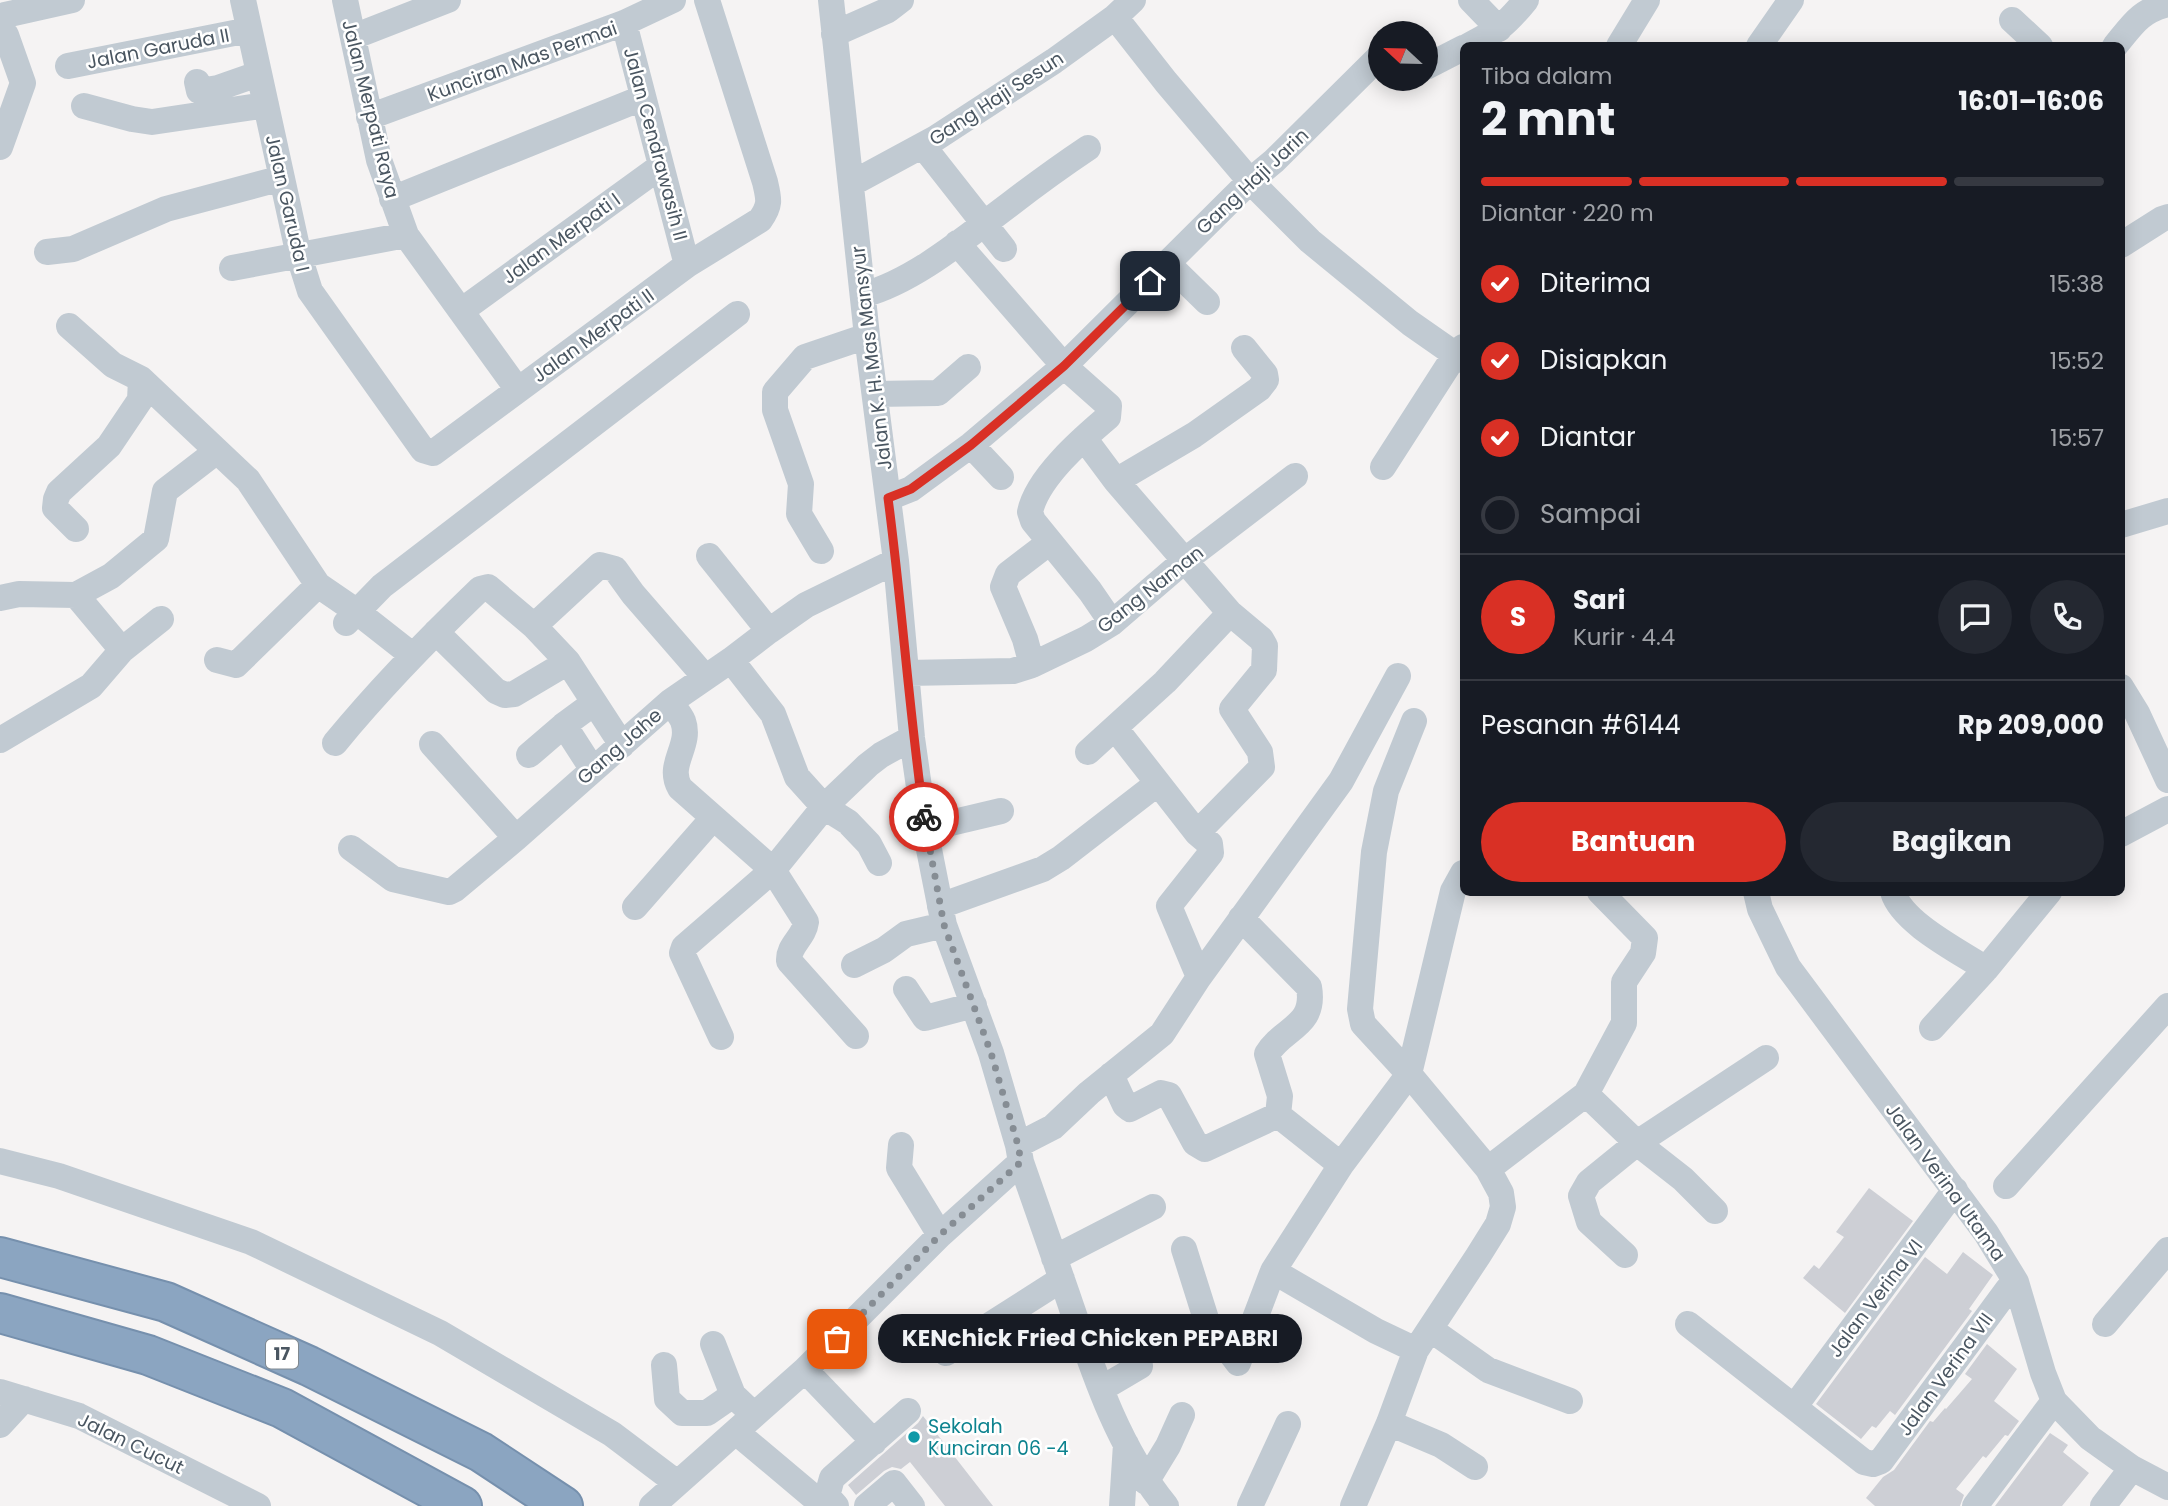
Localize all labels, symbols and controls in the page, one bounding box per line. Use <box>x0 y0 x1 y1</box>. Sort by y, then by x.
street label: Kunciran Mas Permai <box>423 15 621 108</box>
street label: Jalan Merpati Raya <box>335 17 406 201</box>
street label: Jalan Garuda II <box>85 21 232 76</box>
north arrow <box>1368 21 1438 91</box>
map controls <box>1368 21 1438 91</box>
street label: Jalan Cendrawasih II <box>617 45 694 244</box>
street label: Gang Haji Sesun <box>924 45 1069 152</box>
text: Tiba dalam <box>1481 60 1612 92</box>
text: 16:01–16:06 <box>1958 83 2104 119</box>
text: 2 mnt <box>1481 87 1615 151</box>
street label: Gang Haji Jarin <box>1190 122 1315 241</box>
street label: Jalan Garuda I <box>259 132 316 274</box>
street label: Jalan Merpati I <box>497 186 626 290</box>
text: Diantar · 220 m <box>1481 197 1654 229</box>
street label: Jalan K. H. Mas Mansyur <box>844 244 899 472</box>
pin <box>1120 251 1180 311</box>
icon: home <box>1131 262 1169 300</box>
icon: check <box>1481 265 1519 303</box>
text: Diterima <box>1540 265 1651 301</box>
text: 15:38 <box>2049 268 2104 300</box>
street label: Jalan Merpati II <box>527 282 660 389</box>
icon: check <box>1481 342 1519 380</box>
text: Disiapkan <box>1540 342 1668 378</box>
text: 15:52 <box>2050 345 2104 377</box>
icon: check <box>1481 419 1519 457</box>
text: Diantar <box>1540 419 1636 455</box>
text: 15:57 <box>2050 422 2104 454</box>
text: Sampai <box>1540 496 1641 532</box>
street label: Gang Naman <box>1091 539 1209 640</box>
button: chat <box>1938 580 2012 654</box>
button: phone <box>2030 580 2104 654</box>
text: Sari <box>1573 582 1625 618</box>
text: S <box>1510 599 1526 635</box>
text: Kurir · 4.4 <box>1573 621 1675 653</box>
street label: Gang Jahe <box>571 702 668 791</box>
text: Pesanan #6144 <box>1481 707 1681 743</box>
text: Rp 209,000 <box>1958 707 2104 743</box>
courier <box>889 782 959 852</box>
icon: bike <box>905 798 943 836</box>
button: Bantuan <box>1481 802 1786 882</box>
button: Bagikan <box>1800 802 2104 882</box>
street label: Jalan Verina Utama <box>1879 1098 2012 1267</box>
street label: Jalan Verina VI <box>1822 1234 1929 1363</box>
street label: Jalan Verina VII <box>1891 1307 1999 1441</box>
pin <box>807 1309 867 1369</box>
callout: KENchick Fried Chicken PEPABRI <box>879 1314 1302 1364</box>
icon: bag <box>818 1320 856 1358</box>
text: KENchick Fried Chicken PEPABRI <box>902 1322 1278 1354</box>
road number: 17 <box>266 1339 298 1368</box>
street label: Jalan Cucut <box>73 1406 188 1481</box>
place label: Sekolah Kunciran 06 -4 <box>928 1413 1069 1462</box>
marker: Sekolah Kunciran 06 -4 <box>906 1429 922 1445</box>

